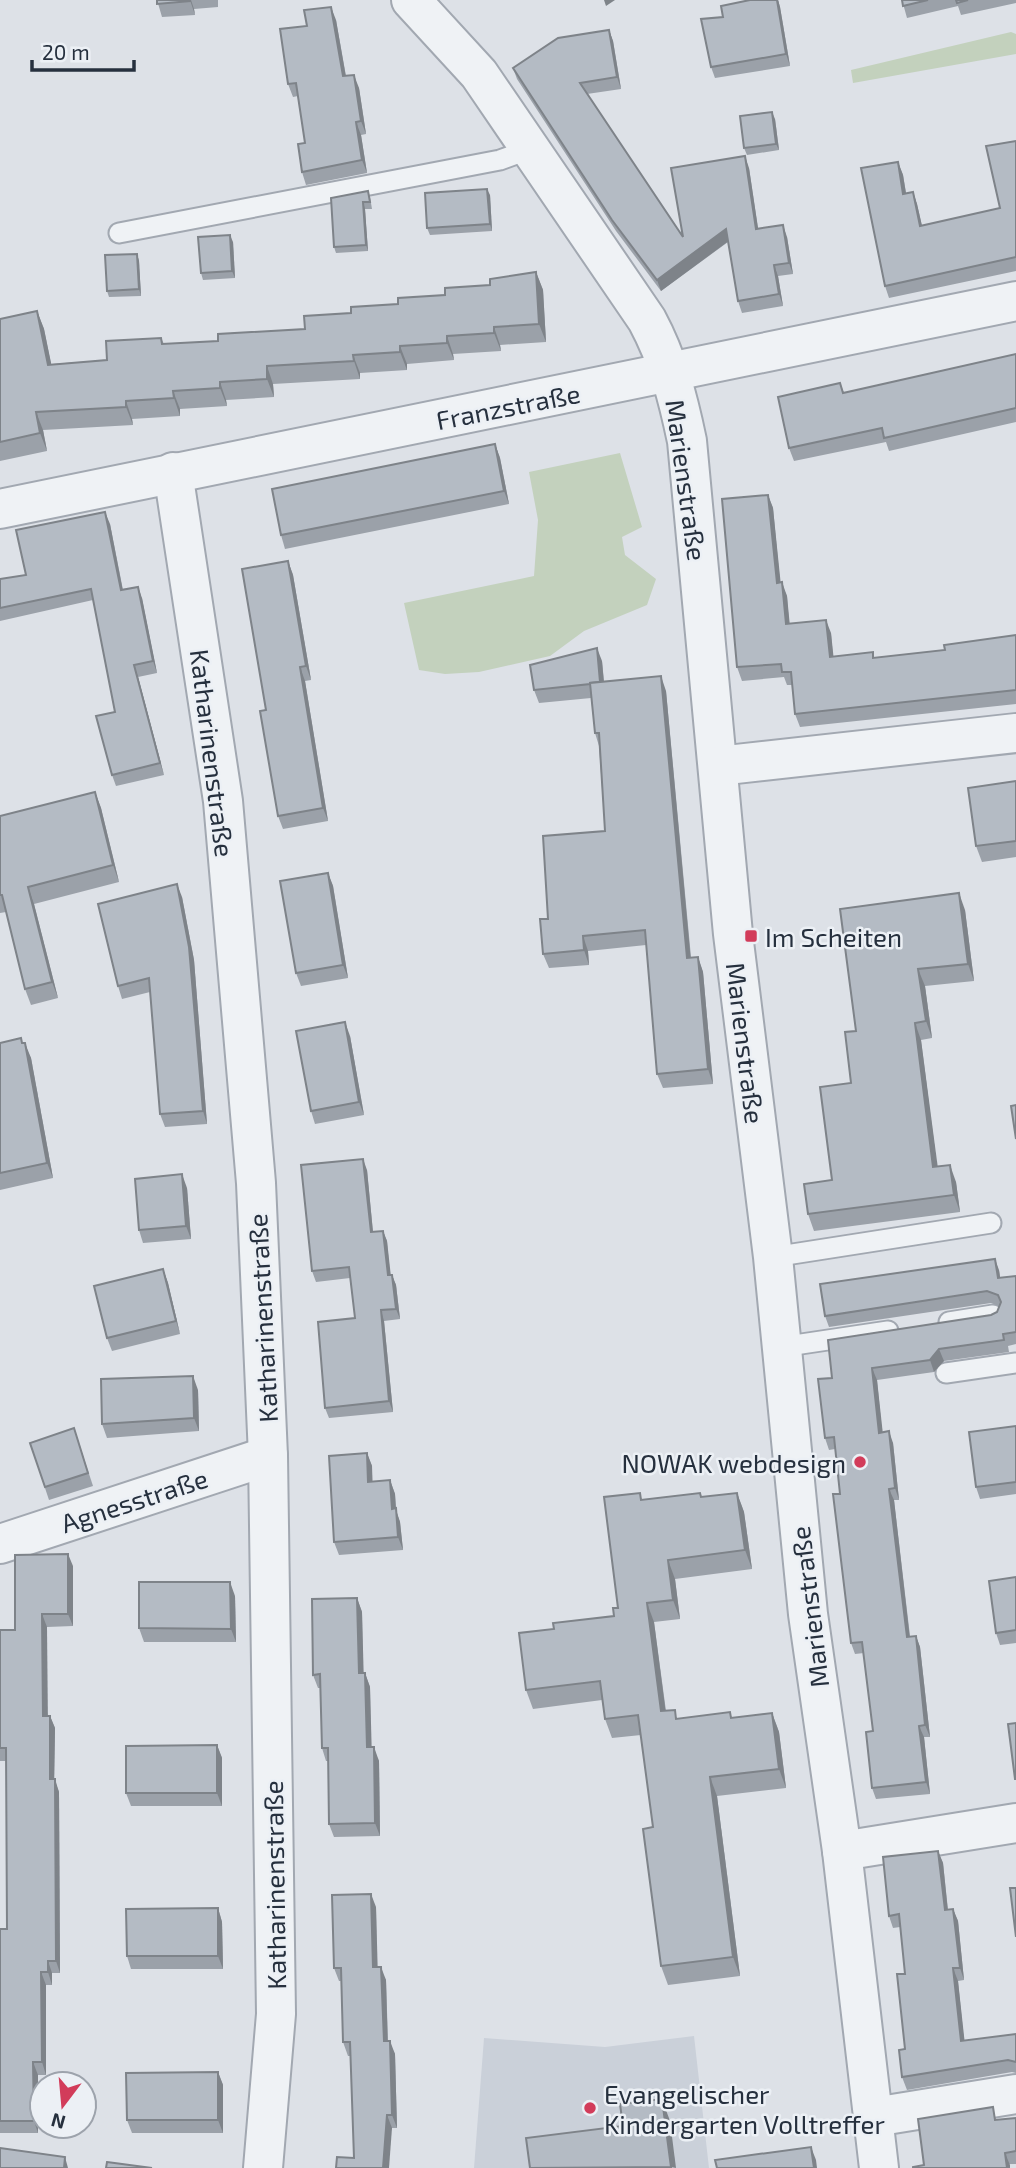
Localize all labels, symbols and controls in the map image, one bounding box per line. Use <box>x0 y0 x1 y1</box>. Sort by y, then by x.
scale bar <box>32 28 133 72</box>
text: 20 m <box>42 39 90 64</box>
street label: Franzstraße <box>433 377 583 435</box>
street label: Marienstraße <box>660 397 714 563</box>
street label: Katharinenstraße <box>185 647 241 859</box>
place label: Im Scheiten <box>765 921 902 952</box>
marker: Im Scheiten <box>743 928 759 944</box>
street label: Marienstraße <box>721 961 771 1125</box>
street label: Katharinenstraße <box>241 1213 283 1423</box>
place label: NOWAK webdesign <box>621 1447 846 1478</box>
marker: NOWAK webdesign <box>852 1454 868 1470</box>
street label: Agnesstraße <box>57 1462 211 1538</box>
street label: Marienstraße <box>784 1525 834 1689</box>
street label: Katharinenstraße <box>257 1780 291 1990</box>
north arrow <box>28 2070 98 2140</box>
place label: Evangelischer Kindergarten Volltreffer <box>604 2078 885 2139</box>
marker: Evangelischer Kindergarten Volltreffer <box>582 2100 598 2116</box>
text: N <box>48 2109 68 2135</box>

